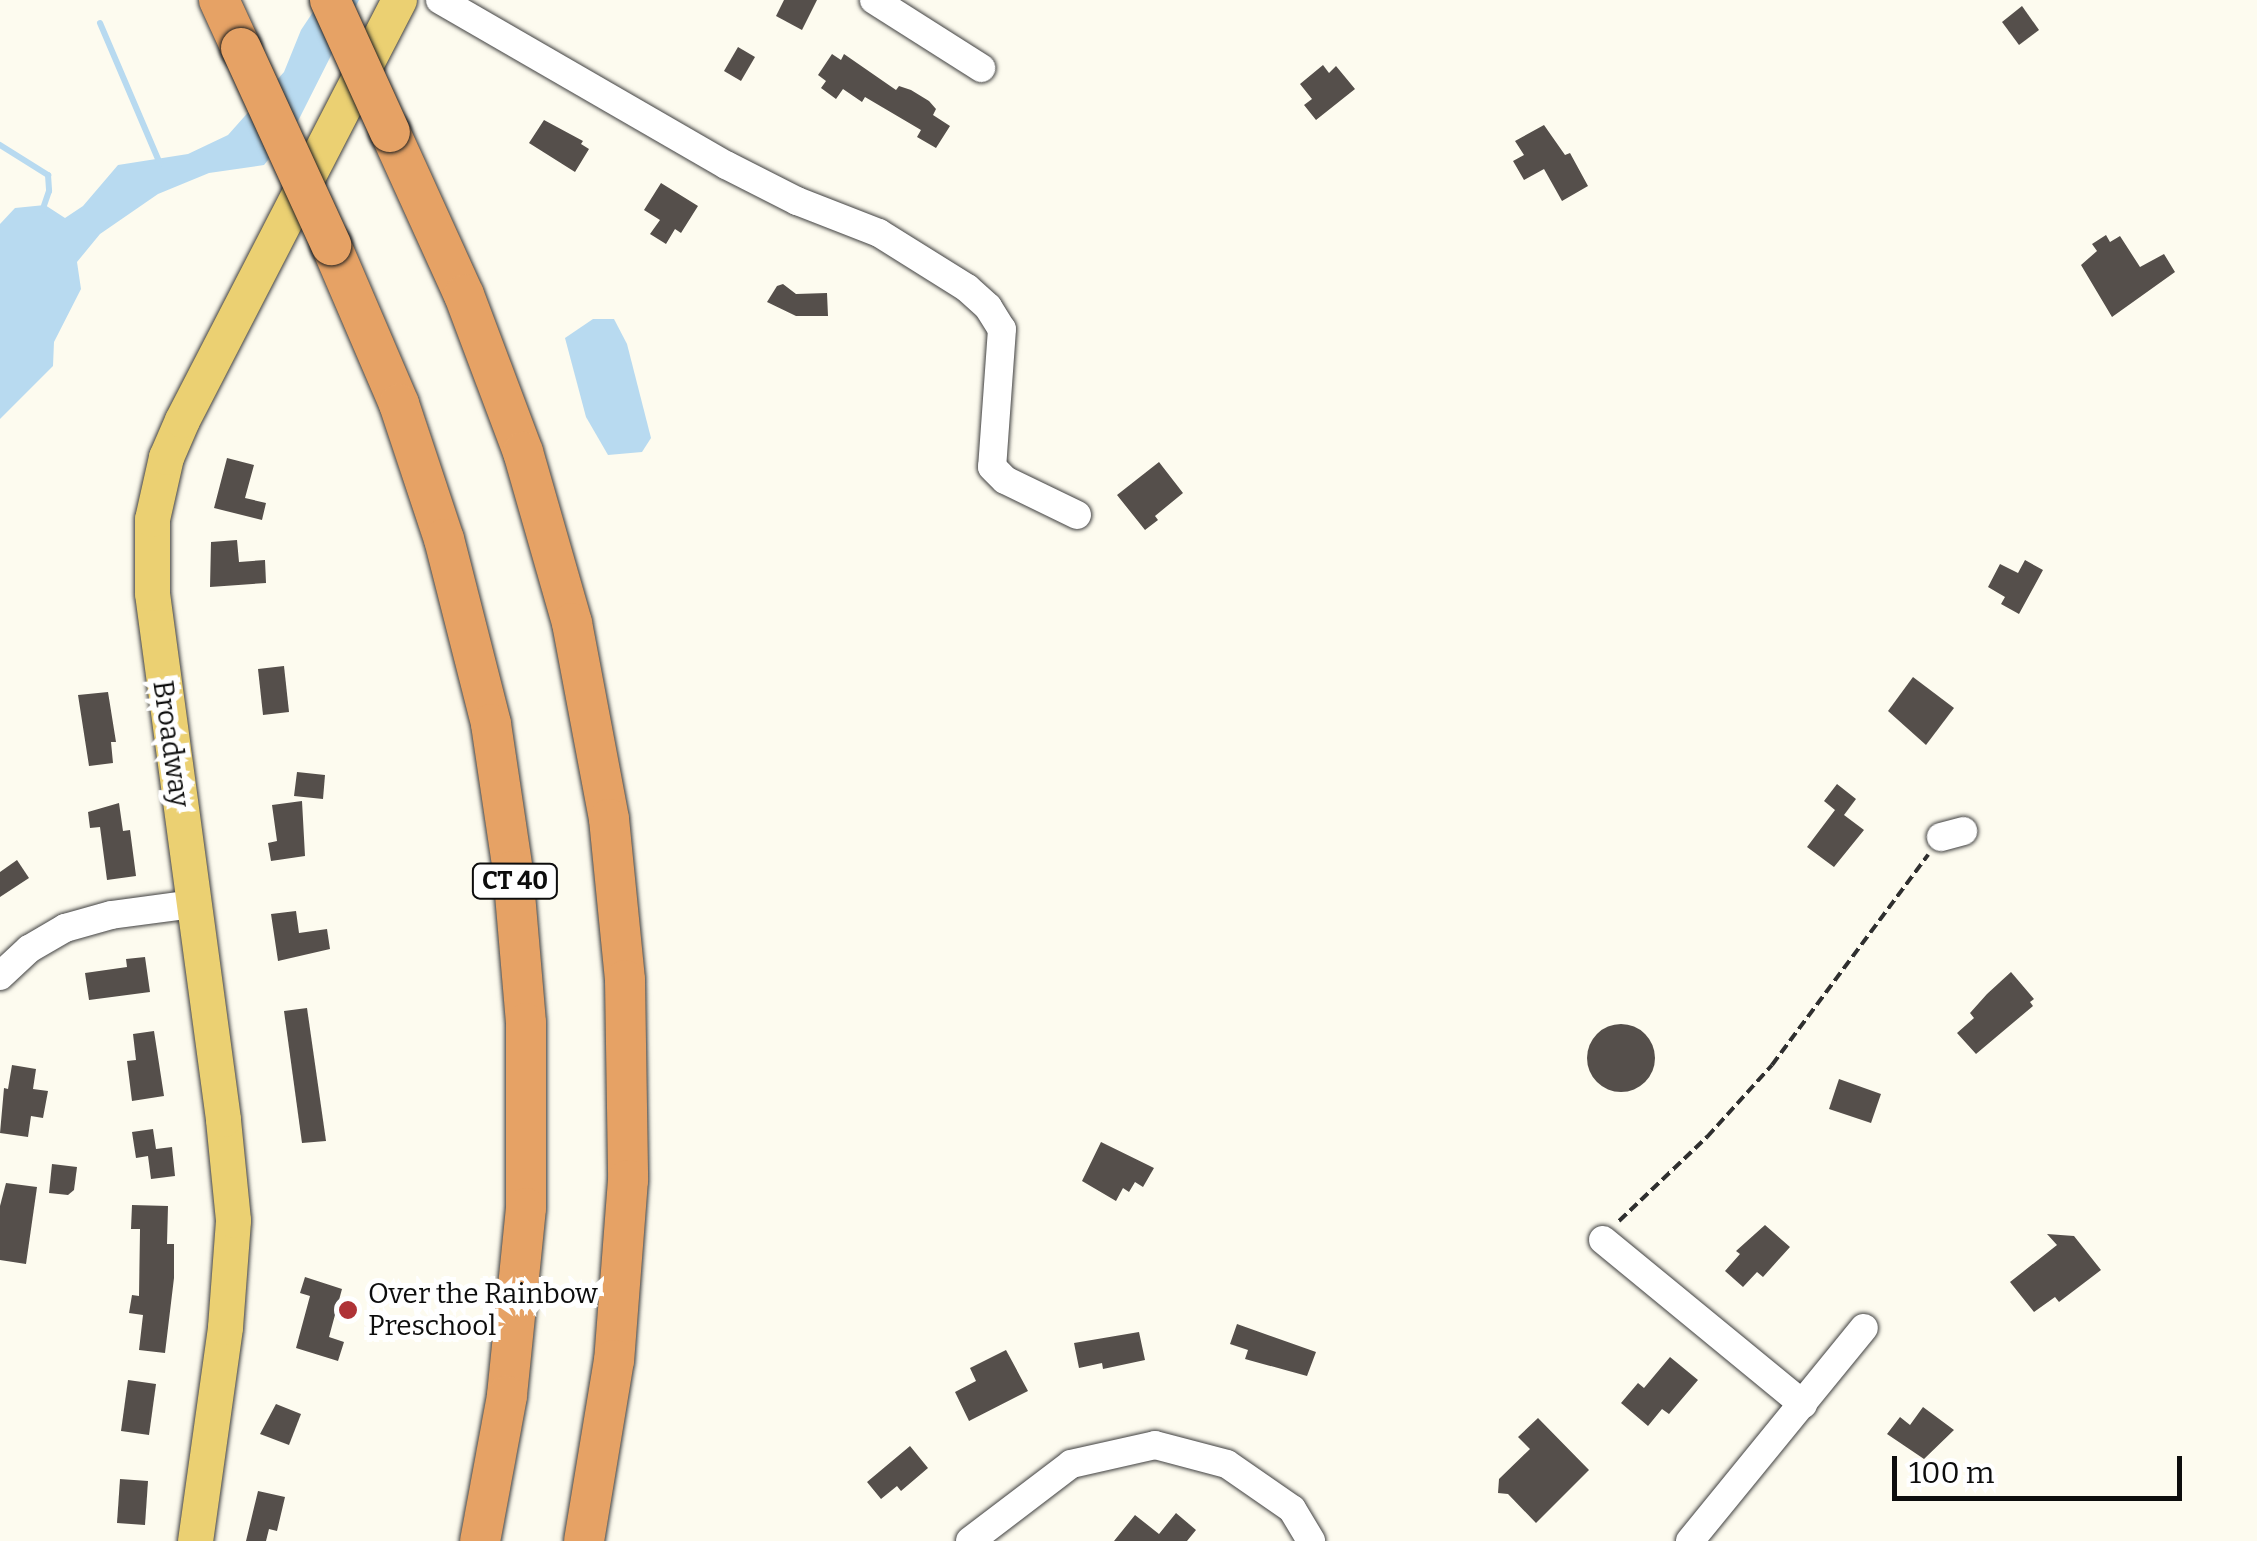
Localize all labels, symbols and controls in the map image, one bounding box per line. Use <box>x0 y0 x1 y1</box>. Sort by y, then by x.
street label: Broadway <box>145 678 197 810</box>
road number: CT 40 <box>470 861 560 901</box>
place label: Over the Rainbow Preschool <box>368 1277 598 1343</box>
marker: Over the Rainbow Preschool <box>337 1299 359 1321</box>
scale bar <box>1897 1436 2187 1498</box>
text: 100 m <box>1909 1455 1994 1491</box>

